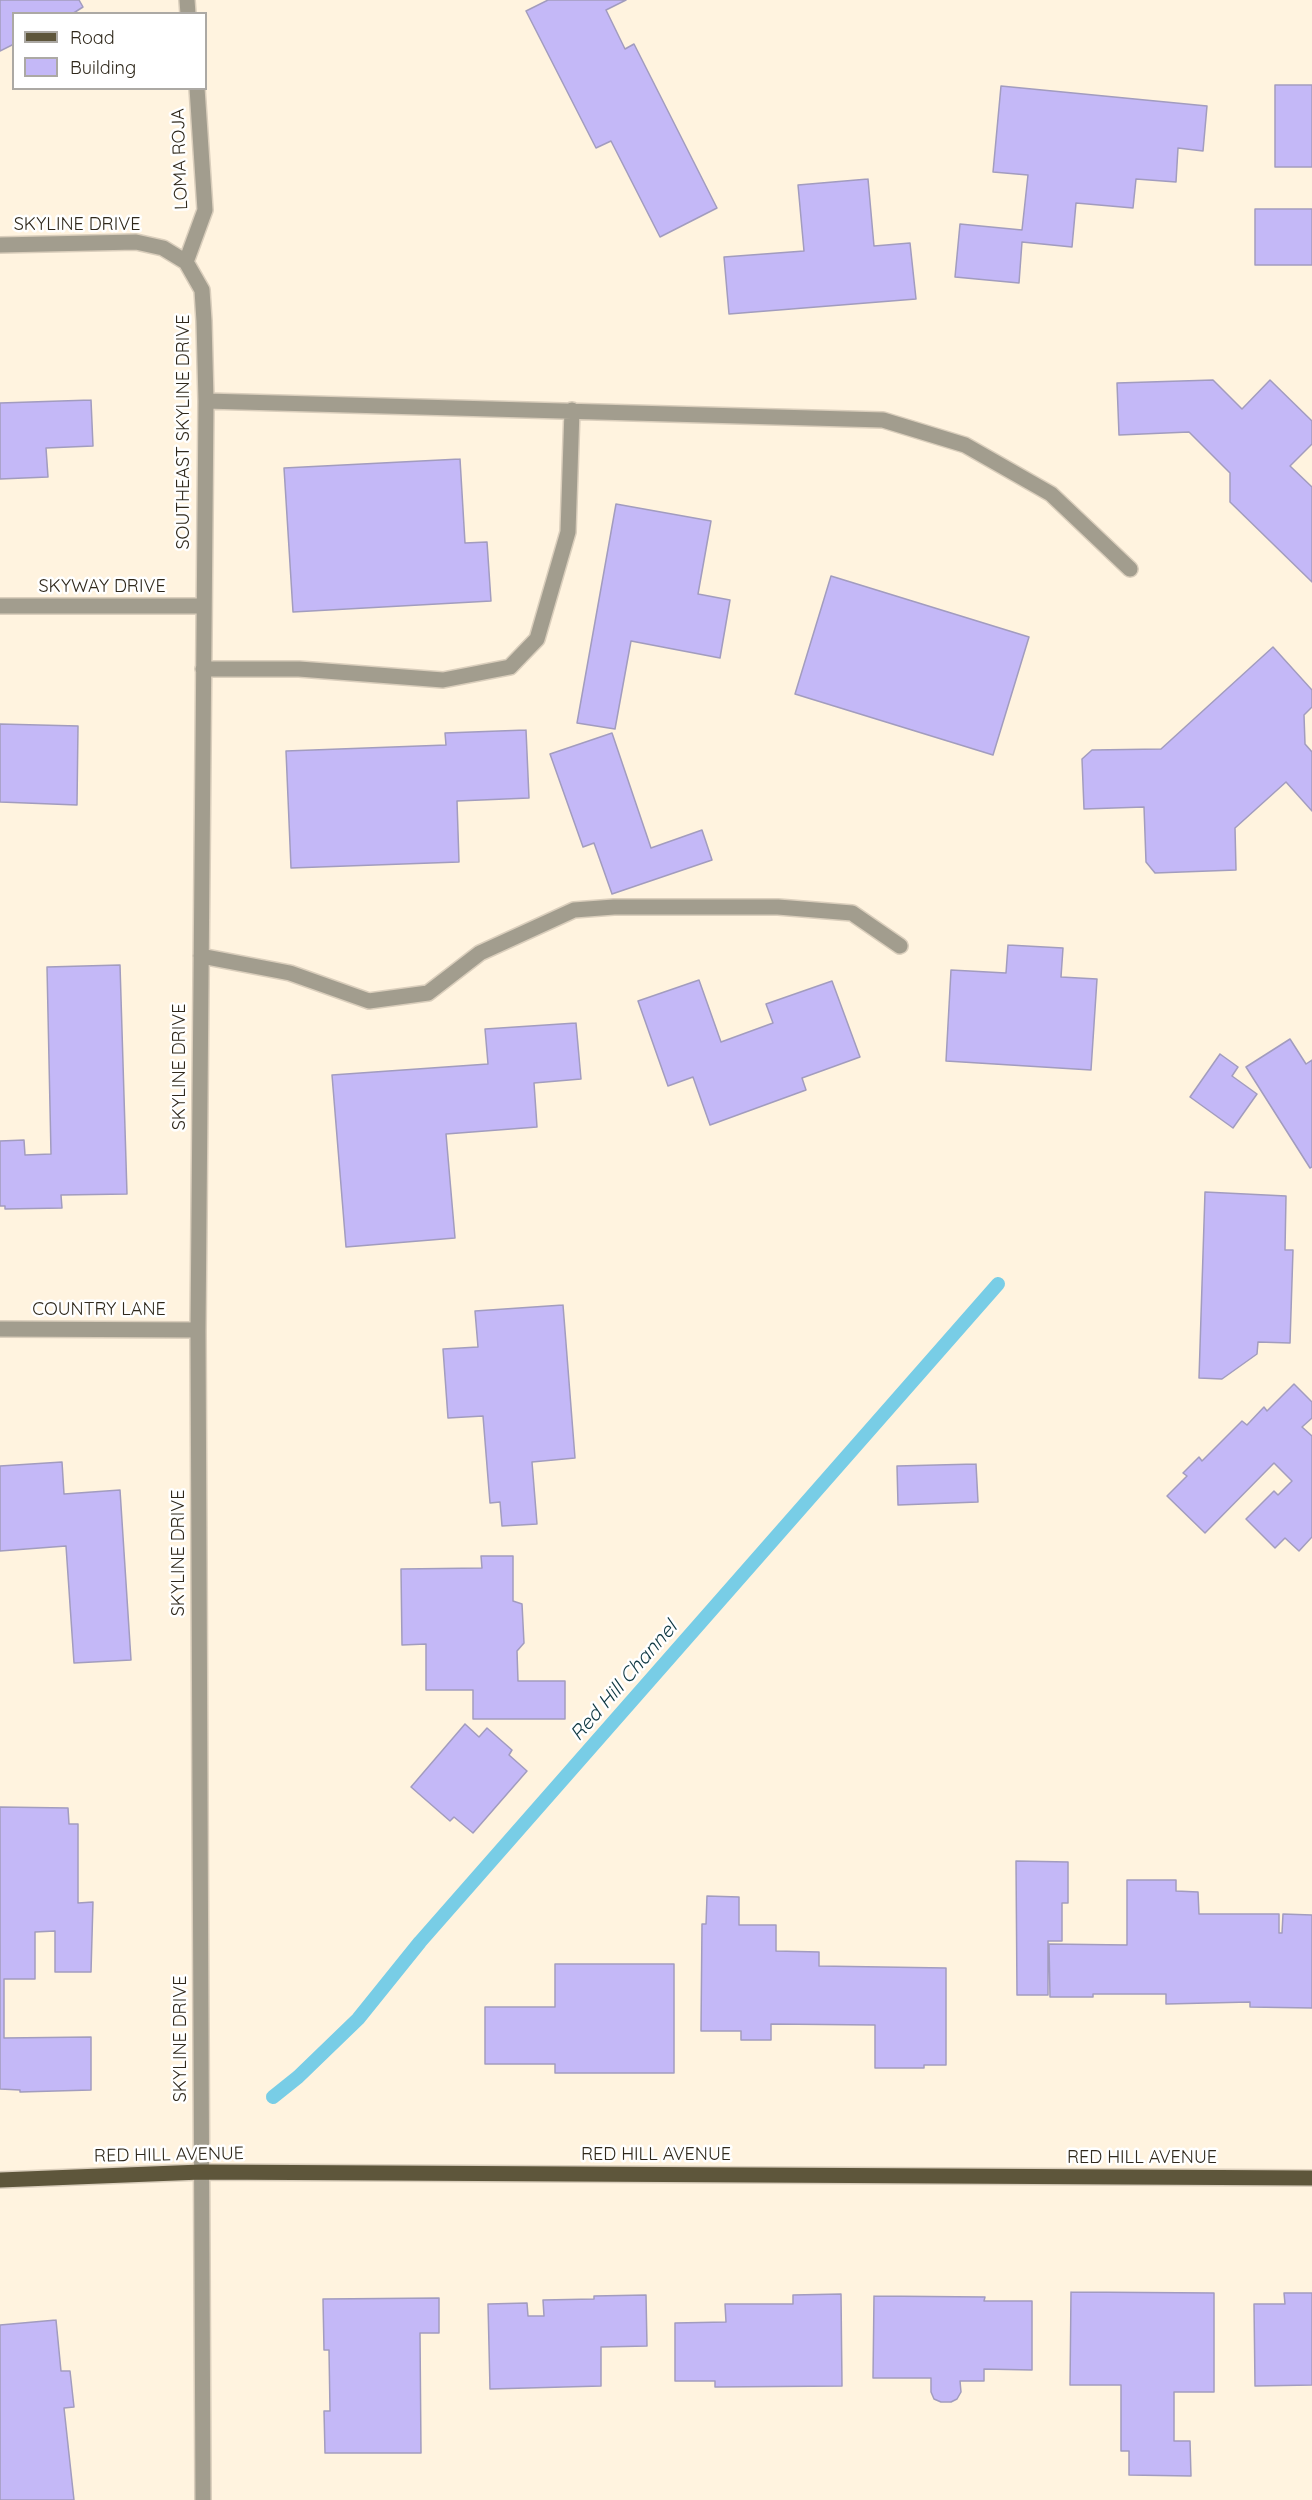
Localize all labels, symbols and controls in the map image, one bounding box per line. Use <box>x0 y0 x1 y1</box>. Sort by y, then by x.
legend <box>12 12 207 90</box>
text: Road <box>70 26 115 49</box>
text: Building <box>70 56 136 79</box>
street label: LOMA ROJA <box>167 108 193 210</box>
street label: SKYLINE DRIVE <box>14 214 140 236</box>
street label: SOUTHEAST SKYLINE DRIVE <box>173 314 195 550</box>
street label: SKYWAY DRIVE <box>38 576 166 598</box>
street label: SKYLINE DRIVE <box>169 1004 191 1130</box>
street label: COUNTRY LANE <box>32 1299 166 1321</box>
street label: SKYLINE DRIVE <box>168 1490 190 1616</box>
water label: Red Hill Channel <box>565 1616 683 1746</box>
street label: SKYLINE DRIVE <box>170 1976 192 2102</box>
street label: RED HILL AVENUE <box>94 2143 244 2167</box>
street label: RED HILL AVENUE <box>581 2144 731 2166</box>
street label: RED HILL AVENUE <box>1067 2147 1217 2169</box>

